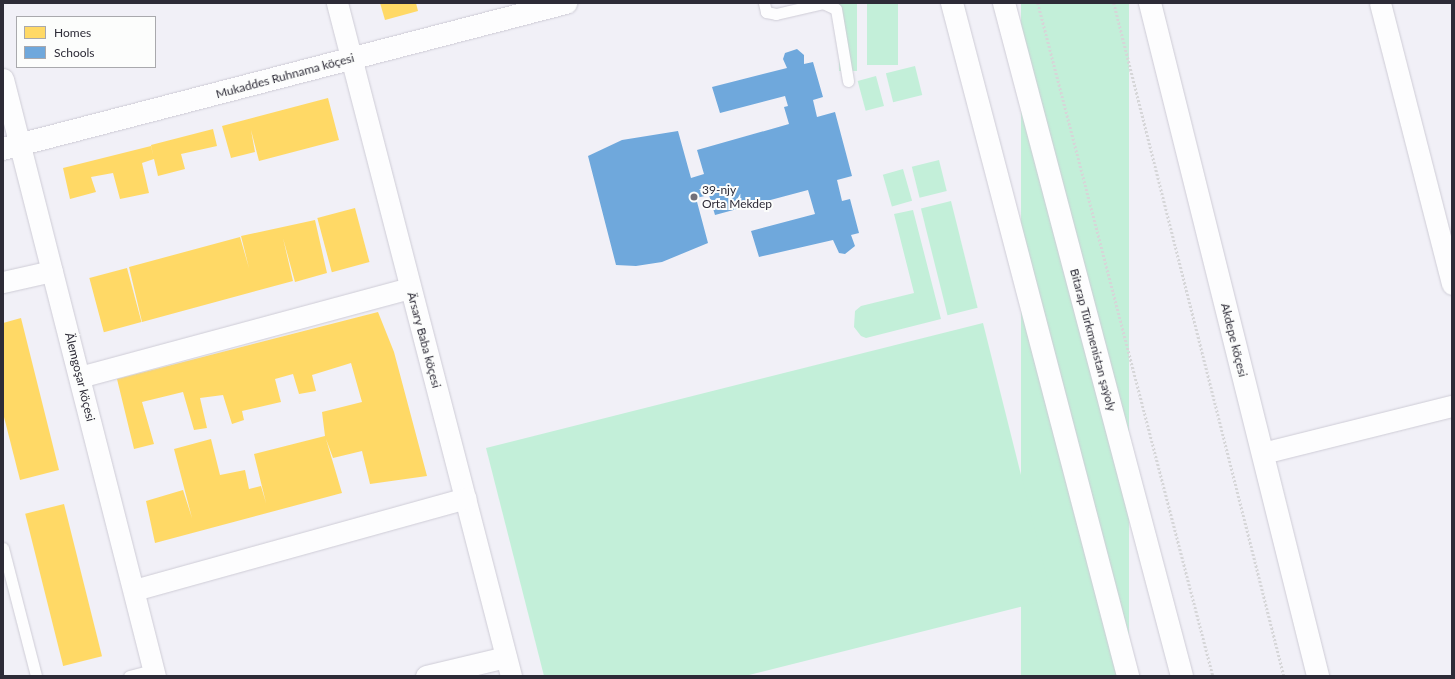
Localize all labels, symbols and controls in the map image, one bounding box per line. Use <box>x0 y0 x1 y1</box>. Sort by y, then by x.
legend <box>16 16 156 68</box>
text: Homes <box>54 25 91 40</box>
text: Schools <box>54 45 95 60</box>
street label: Mukaddes Ruhnama köçesi <box>214 51 356 101</box>
place label: 39-njy Orta Mekdep <box>702 183 772 211</box>
marker: 39-njy Orta Mekdep <box>689 192 699 202</box>
street label: Bitarap Türkmenistan şaýoly <box>1067 267 1119 413</box>
street label: Ärsary Baba köçesi <box>404 290 444 390</box>
street label: Akdepe köçesi <box>1218 302 1250 378</box>
street label: Älemgoşar köçesi <box>62 331 98 423</box>

